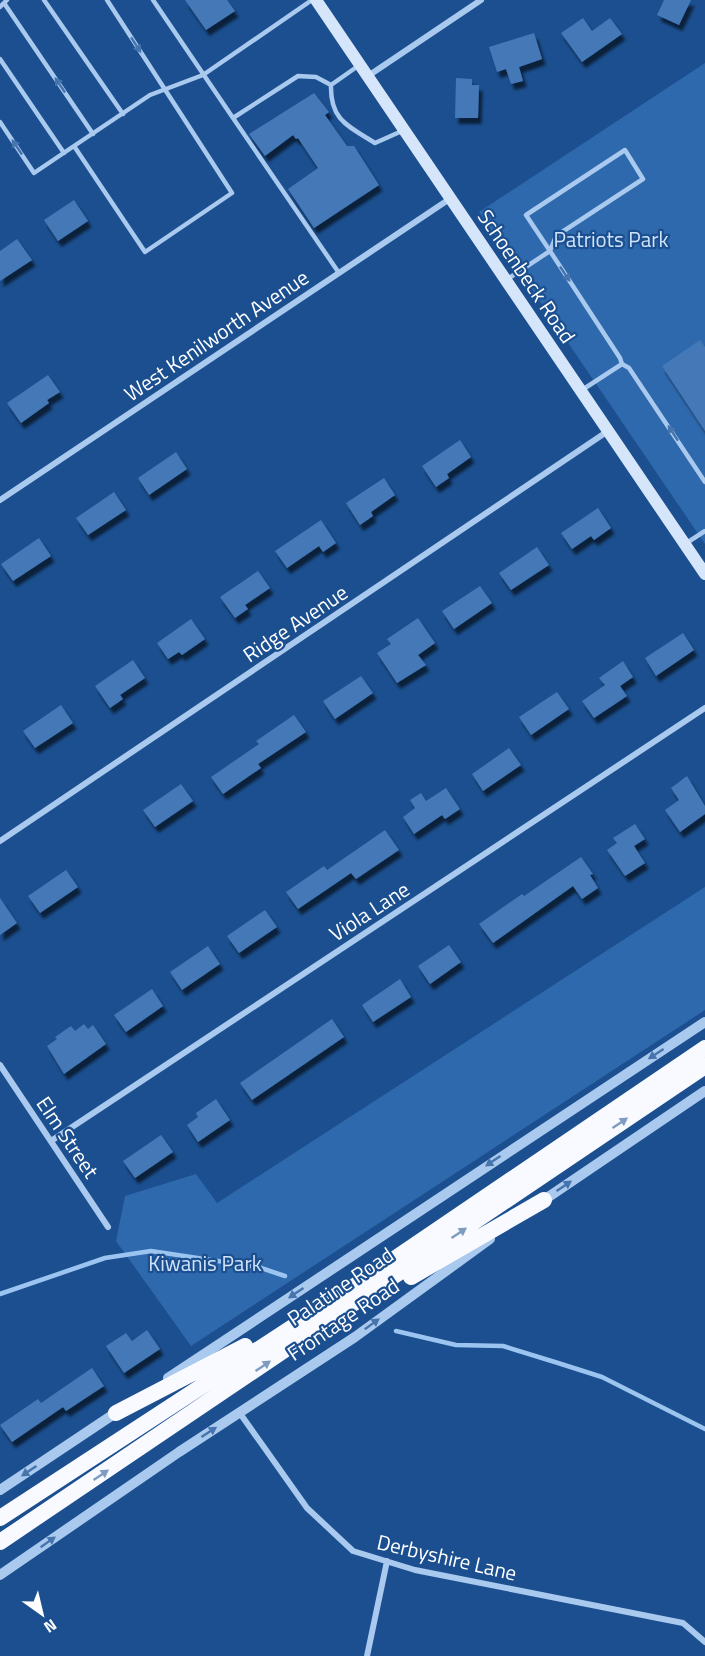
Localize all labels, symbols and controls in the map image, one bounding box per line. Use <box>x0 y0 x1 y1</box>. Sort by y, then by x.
one-way arrow <box>131 36 142 53</box>
one-way arrow <box>54 78 66 94</box>
one-way arrow <box>12 139 23 155</box>
street label: Schoenbeck Road <box>470 202 584 350</box>
park label: Patriots Park <box>553 223 669 255</box>
street label: West Kenilworth Avenue <box>117 261 315 409</box>
one-way arrow <box>559 266 570 282</box>
one-way arrow <box>668 425 679 441</box>
street label: Ridge Avenue <box>236 576 354 670</box>
street label: Viola Lane <box>322 873 416 949</box>
one-way arrow <box>648 1048 664 1059</box>
street label: Elm Street <box>29 1090 108 1185</box>
one-way arrow <box>612 1117 628 1129</box>
one-way arrow <box>485 1156 501 1167</box>
one-way arrow <box>556 1180 572 1192</box>
one-way arrow <box>451 1228 467 1239</box>
street label: Palatine Road <box>280 1239 400 1333</box>
park label: Kiwanis Park <box>148 1247 262 1279</box>
street label: Frontage Road <box>280 1270 406 1368</box>
one-way arrow <box>288 1287 304 1298</box>
one-way arrow <box>364 1319 379 1331</box>
one-way arrow <box>255 1361 271 1372</box>
one-way arrow <box>201 1427 217 1438</box>
one-way arrow <box>21 1465 37 1476</box>
one-way arrow <box>93 1469 109 1480</box>
street label: Derbyshire Lane <box>374 1525 520 1589</box>
one-way arrow <box>40 1536 56 1548</box>
north arrow <box>12 1584 72 1644</box>
text: N <box>39 1613 62 1639</box>

